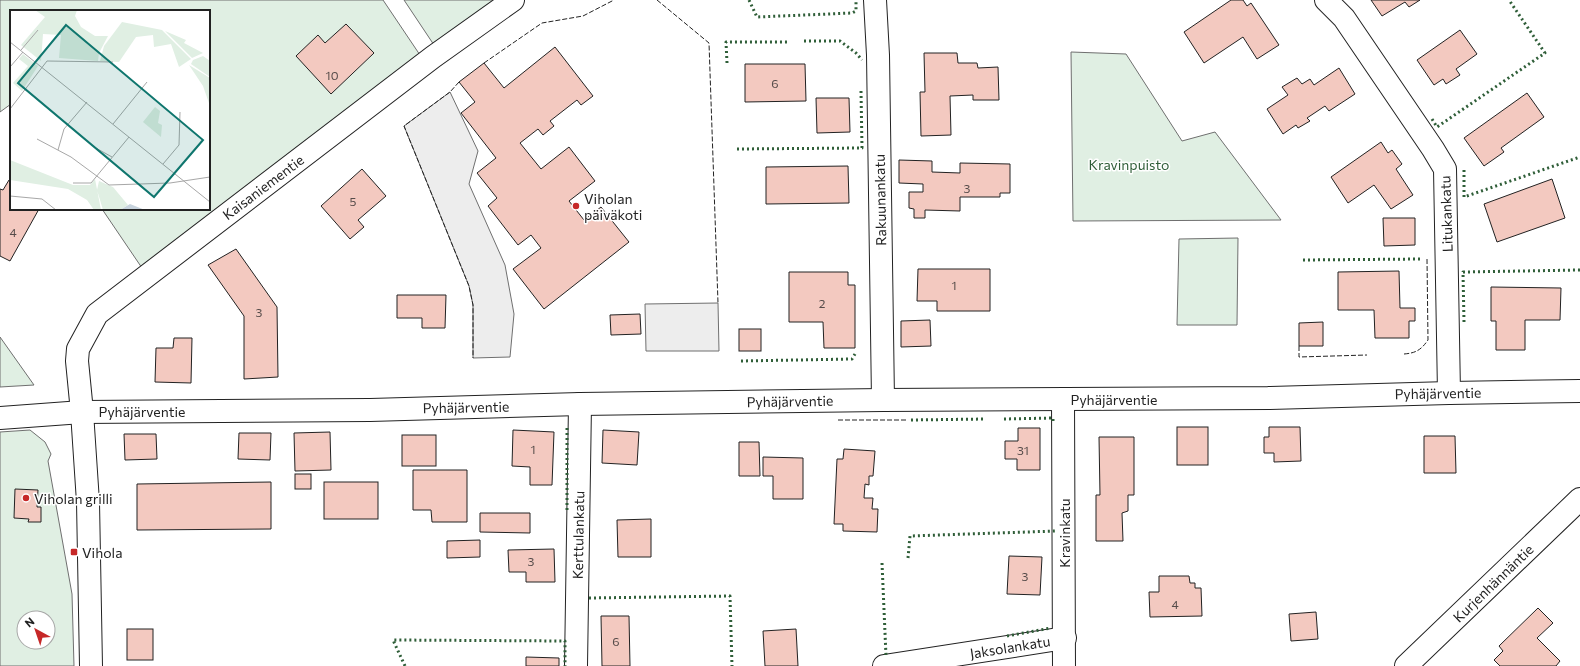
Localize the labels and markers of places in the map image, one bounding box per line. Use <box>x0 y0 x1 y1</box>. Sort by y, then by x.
place label: Viholan päiväkoti <box>584 190 642 223</box>
marker: Viholan päiväkoti <box>571 201 581 211</box>
place label: Viholan grilli <box>34 490 113 507</box>
marker: Viholan grilli <box>21 493 31 503</box>
place label: Vihola <box>82 544 122 561</box>
marker: Vihola <box>69 547 79 557</box>

